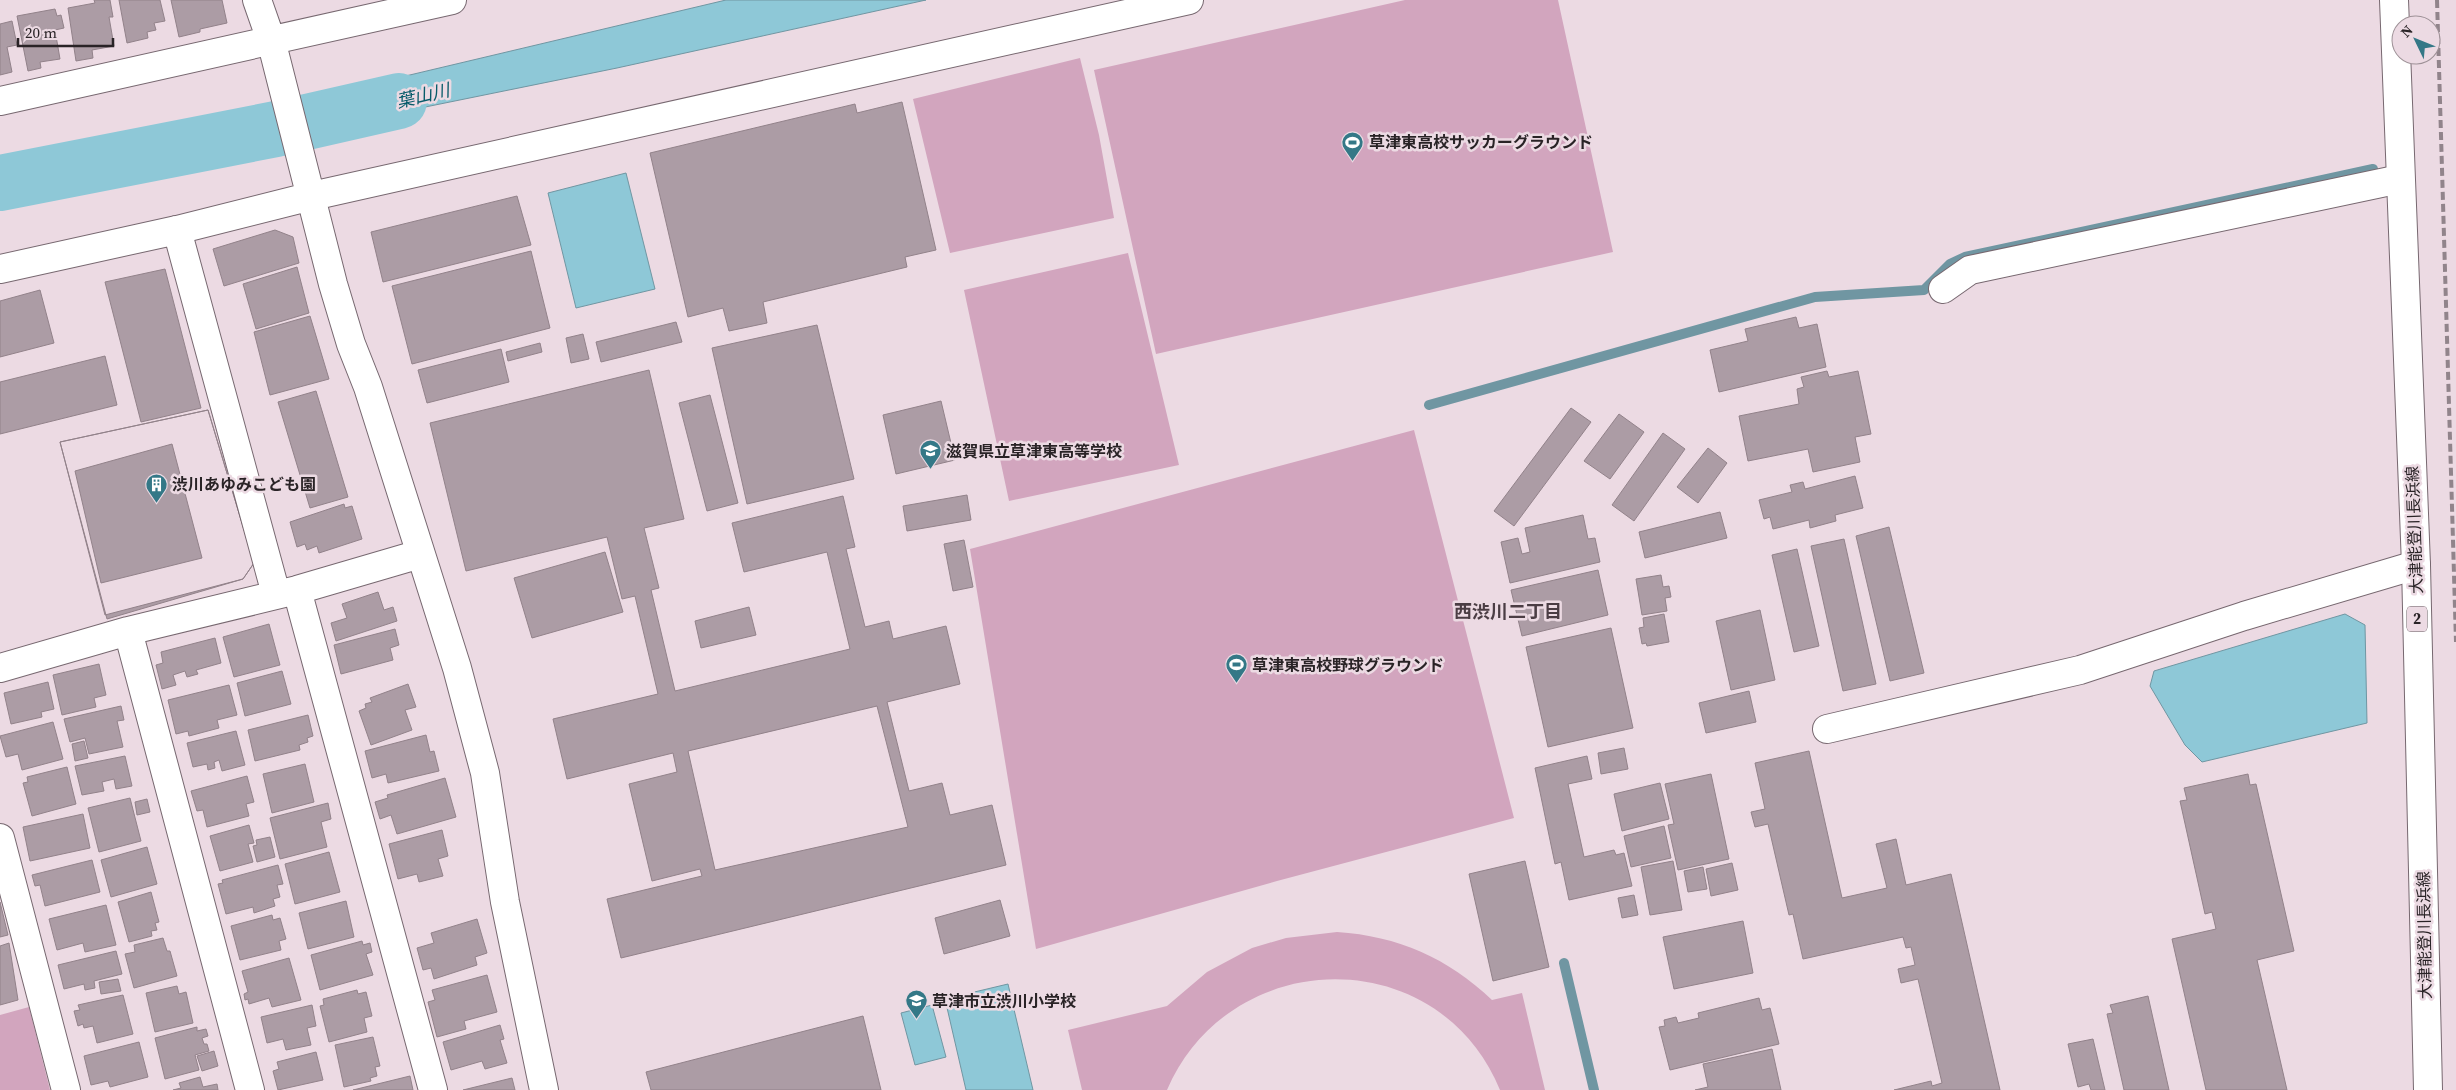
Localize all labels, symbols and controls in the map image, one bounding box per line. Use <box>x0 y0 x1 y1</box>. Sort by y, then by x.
scale bar <box>18 15 112 47</box>
north arrow <box>2391 15 2441 65</box>
text: N <box>2396 21 2417 42</box>
text: 20 m <box>25 22 57 43</box>
water label: 葉山川 <box>394 77 454 114</box>
sports icon: 草津東高校サッカーグラウンド <box>1341 130 1365 161</box>
place label: 草津東高校サッカーグラウンド <box>1369 131 1593 153</box>
school or university icon: 滋賀県立草津東高等学校 <box>918 439 942 470</box>
place label: 滋賀県立草津東高等学校 <box>946 440 1122 462</box>
street label: 大津能登川長浜線 <box>2401 466 2427 594</box>
building icon: 渋川あゆみこども園 <box>144 472 168 503</box>
place label: 渋川あゆみこども園 <box>172 473 316 495</box>
district label: 西渋川二丁目 <box>1454 599 1562 624</box>
road number: 2 <box>2407 606 2427 632</box>
sports icon: 草津東高校野球グラウンド <box>1224 653 1248 684</box>
place label: 草津東高校野球グラウンド <box>1252 654 1444 676</box>
street label: 大津能登川長浜線 <box>2412 871 2436 999</box>
school or university icon: 草津市立渋川小学校 <box>904 989 928 1020</box>
place label: 草津市立渋川小学校 <box>932 990 1076 1012</box>

